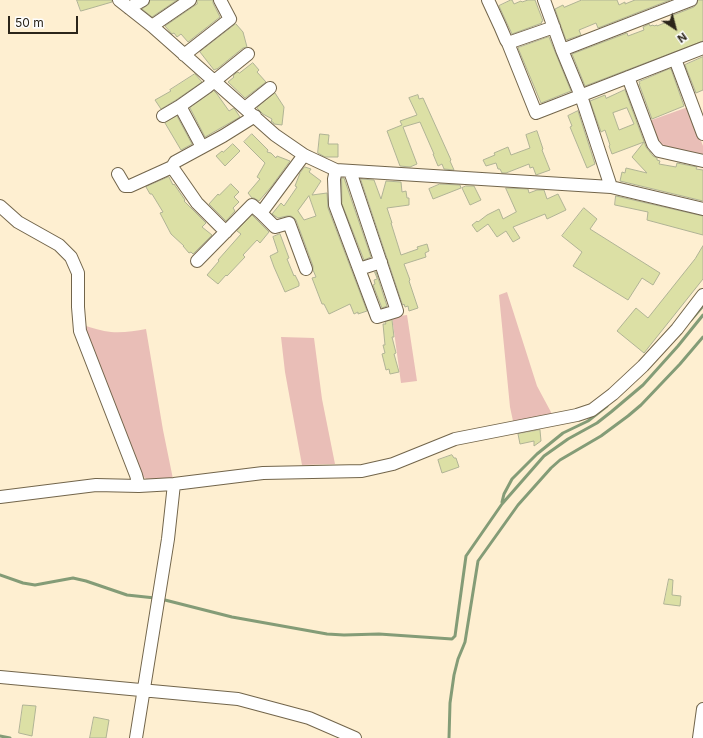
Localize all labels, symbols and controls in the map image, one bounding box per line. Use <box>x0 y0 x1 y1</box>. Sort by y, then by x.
scale bar <box>10 8 80 34</box>
north arrow <box>655 8 695 48</box>
text: 50 m <box>15 15 44 30</box>
text: N <box>675 30 690 46</box>

